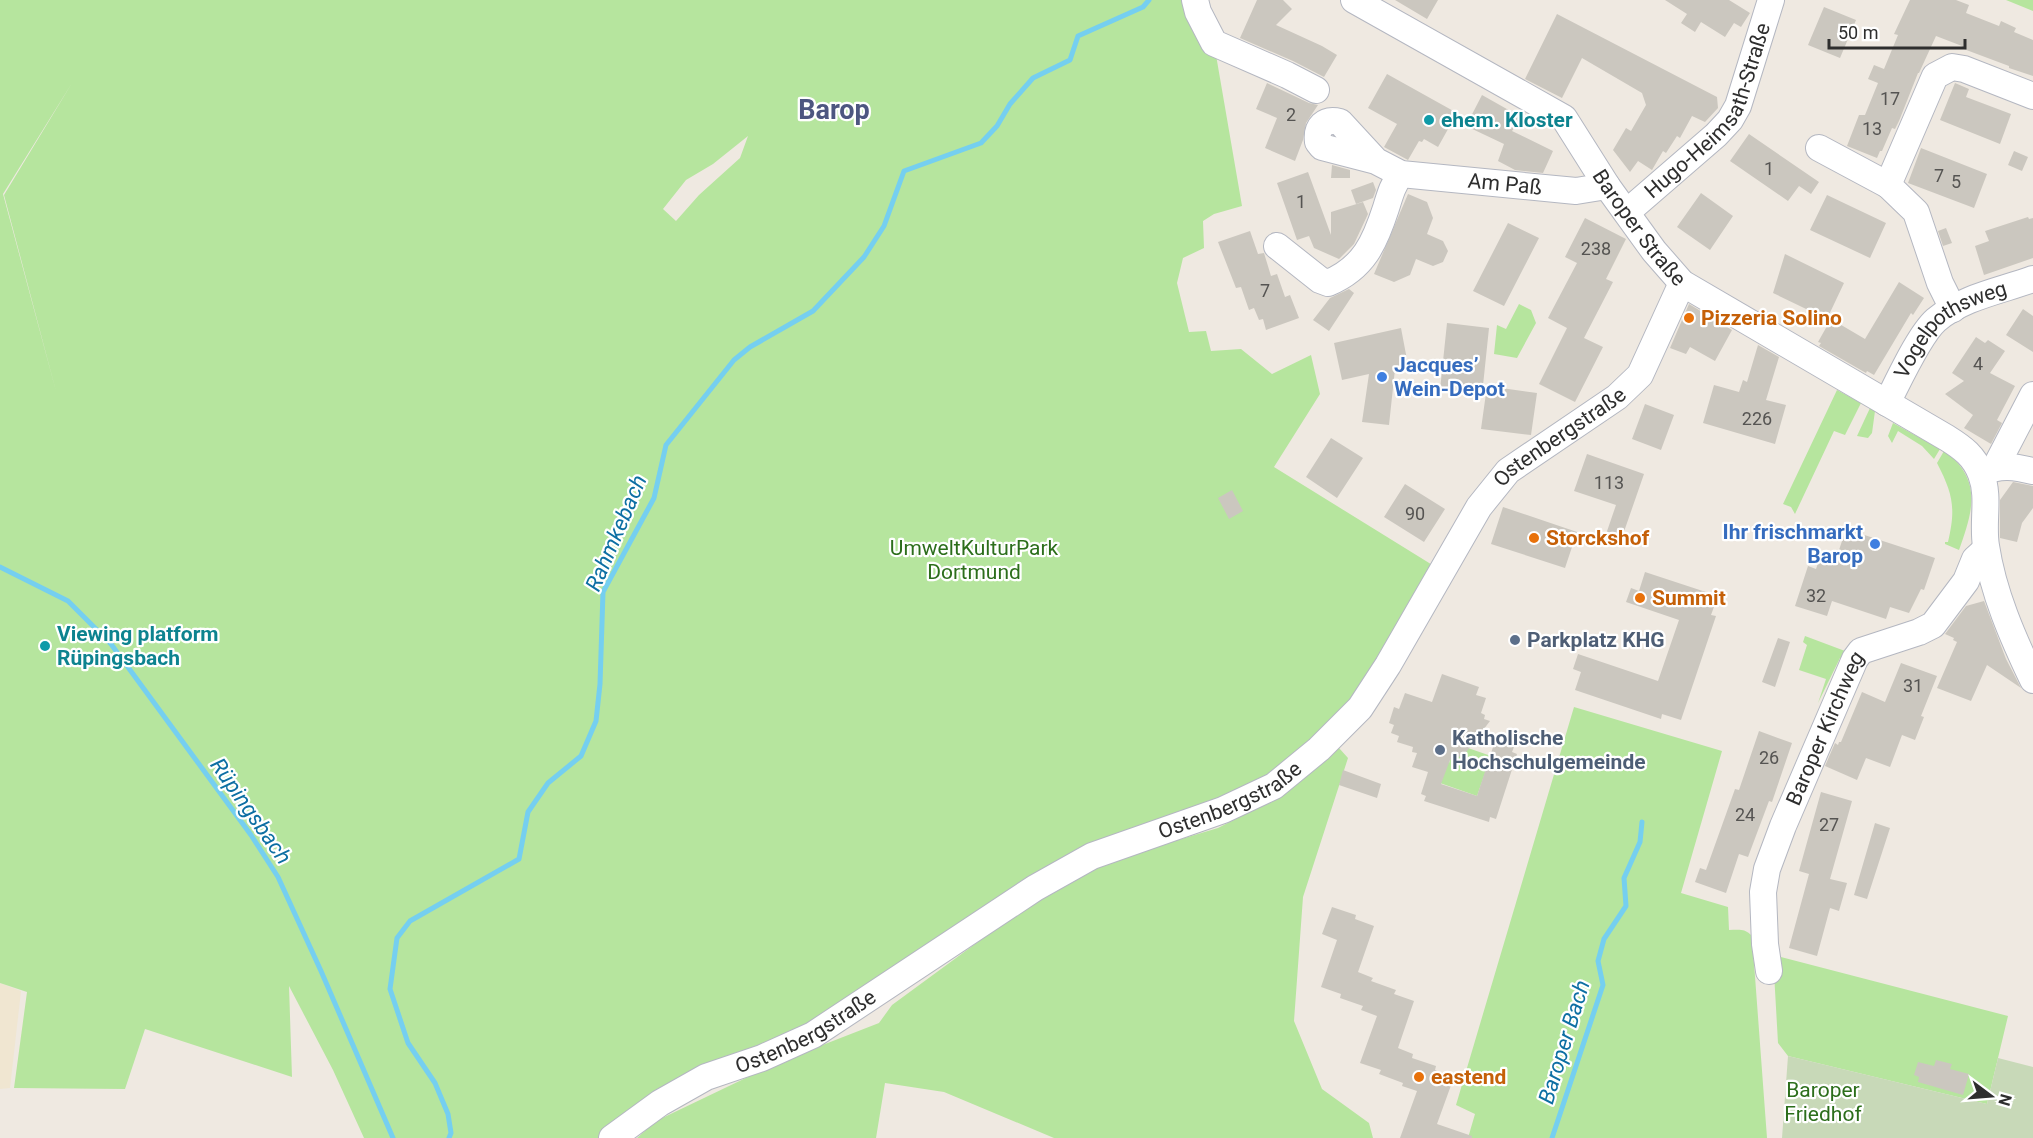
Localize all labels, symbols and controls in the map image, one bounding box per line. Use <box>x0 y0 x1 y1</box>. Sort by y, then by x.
scale bar <box>1829 12 1966 50</box>
street label: Hugo-Heimsath-Straße <box>1640 20 1775 203</box>
text: 50 m <box>1838 22 1878 43</box>
house number: 17 <box>1880 88 1900 109</box>
district label: Barop <box>798 94 870 126</box>
house number: 2 <box>1286 104 1296 125</box>
place label: ehem. Kloster <box>1441 108 1573 132</box>
marker: ehem. Kloster <box>1422 113 1436 127</box>
house number: 13 <box>1862 118 1882 139</box>
house number: 1 <box>1764 158 1774 179</box>
street label: Baroper Straße <box>1588 165 1691 291</box>
house number: 7 <box>1934 165 1944 186</box>
street label: Am Paß <box>1467 169 1543 200</box>
house number: 5 <box>1951 171 1961 192</box>
house number: 1 <box>1296 191 1306 212</box>
house number: 238 <box>1581 238 1611 259</box>
street label: Vogelpothsweg <box>1889 276 2010 382</box>
house number: 7 <box>1260 280 1270 301</box>
place label: Pizzeria Solino <box>1701 306 1842 330</box>
marker: Pizzeria Solino <box>1682 311 1696 325</box>
place label: Jacques’ Wein-Depot <box>1394 353 1505 401</box>
house number: 4 <box>1973 353 1983 374</box>
marker: Jacques’ Wein-Depot <box>1375 370 1389 384</box>
street label: Ostenbergstraße <box>1488 383 1631 491</box>
house number: 226 <box>1742 408 1772 429</box>
water label: Rahmkebach <box>580 471 652 595</box>
house number: 113 <box>1594 472 1624 493</box>
house number: 90 <box>1405 503 1425 524</box>
place label: Ihr frischmarkt Barop <box>1722 520 1863 568</box>
place label: Storckshof <box>1546 526 1650 550</box>
marker: Storckshof <box>1527 531 1541 545</box>
park label: UmweltKulturPark Dortmund <box>890 536 1059 584</box>
marker: Ihr frischmarkt Barop <box>1868 537 1882 551</box>
house number: 32 <box>1806 585 1826 606</box>
place label: Summit <box>1652 586 1726 610</box>
marker: Summit <box>1633 591 1647 605</box>
place label: Viewing platform Rüpingsbach <box>57 622 219 670</box>
place label: Parkplatz KHG <box>1527 628 1665 652</box>
marker: Parkplatz KHG <box>1508 633 1522 647</box>
marker: Viewing platform Rüpingsbach <box>38 639 52 653</box>
street label: Baroper Kirchweg <box>1781 646 1869 809</box>
house number: 31 <box>1903 675 1923 696</box>
place label: Katholische Hochschulgemeinde <box>1452 726 1646 774</box>
marker: Katholische Hochschulgemeinde <box>1433 743 1447 757</box>
house number: 26 <box>1759 747 1779 768</box>
water label: Rüpingsbach <box>205 753 297 869</box>
street label: Ostenbergstraße <box>1155 756 1306 844</box>
house number: 24 <box>1735 804 1755 825</box>
house number: 27 <box>1819 814 1839 835</box>
water label: Baroper Bach <box>1533 977 1595 1107</box>
street label: Ostenbergstraße <box>732 985 880 1078</box>
place label: eastend <box>1431 1065 1506 1089</box>
north arrow <box>1961 1066 2021 1126</box>
marker: eastend <box>1412 1070 1426 1084</box>
park label: Baroper Friedhof <box>1784 1078 1862 1126</box>
text: N <box>1994 1092 2016 1108</box>

